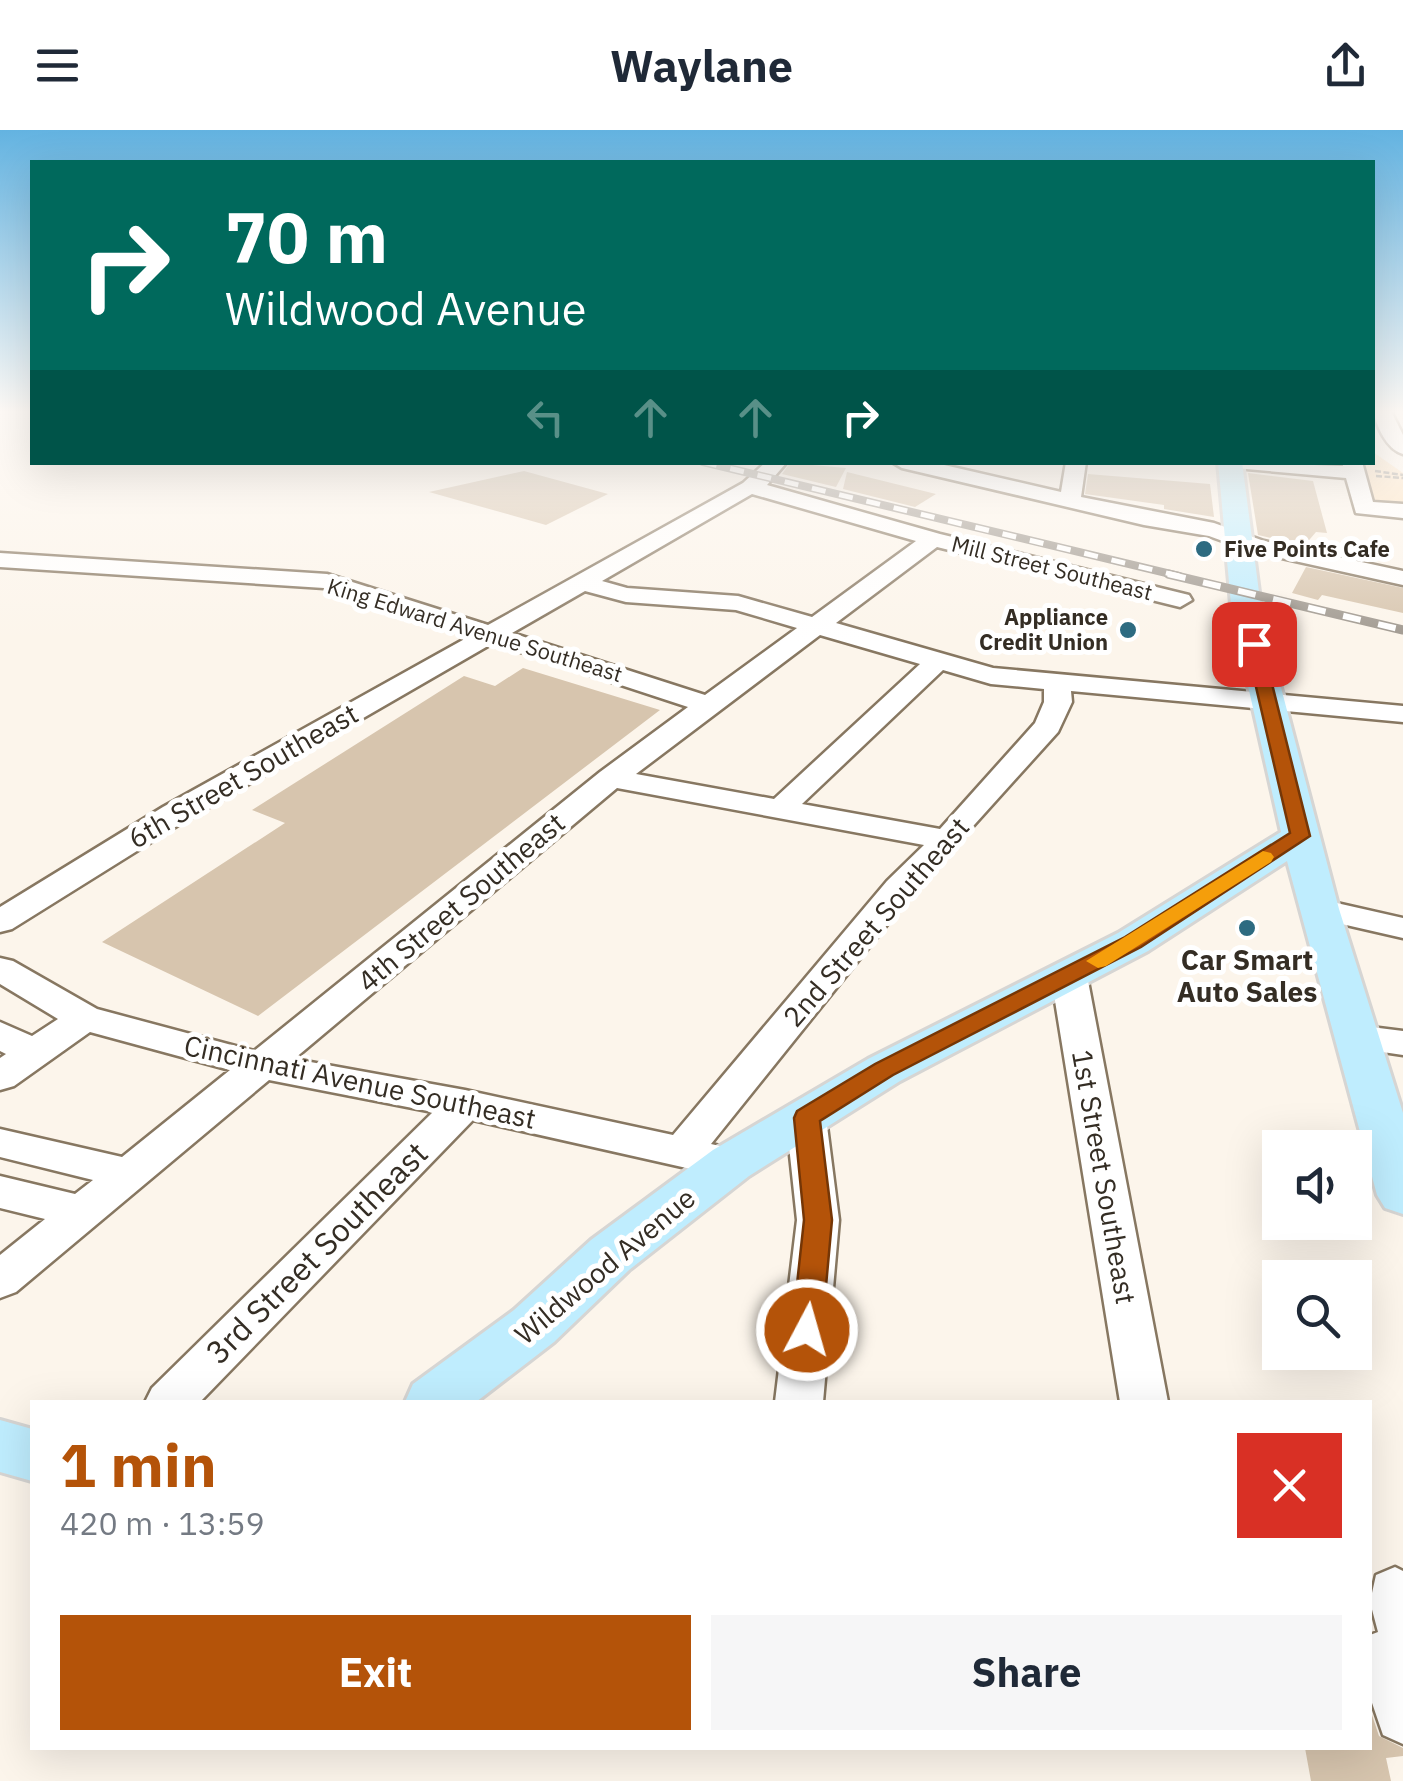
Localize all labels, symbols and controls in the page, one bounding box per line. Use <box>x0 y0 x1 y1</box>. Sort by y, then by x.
text: Waylane <box>610 36 793 94</box>
icon: menu <box>30 38 85 93</box>
icon: share <box>1318 38 1373 93</box>
text: 70 m <box>225 191 388 282</box>
icon: right <box>60 200 190 330</box>
text: Wildwood Avenue <box>225 279 586 337</box>
icon: left <box>518 390 573 445</box>
icon: ahead <box>623 390 678 445</box>
icon: ahead <box>728 390 783 445</box>
icon: right <box>833 390 888 445</box>
street label: Mill Street Southeast <box>949 529 1156 606</box>
place label: Five Points Cafe <box>1224 534 1390 563</box>
marker: Five Points Cafe <box>1193 538 1215 560</box>
street label: King Edward Avenue Southeast <box>324 571 626 688</box>
place label: Appliance Credit Union <box>979 602 1108 656</box>
pin <box>1212 602 1297 687</box>
icon: arrive <box>1227 617 1282 672</box>
marker: Appliance Credit Union <box>1117 619 1139 641</box>
street label: 6th Street Southeast <box>121 695 364 857</box>
street label: 4th Street Southeast <box>349 804 572 999</box>
street label: 2nd Street Southeast <box>774 809 977 1034</box>
marker: Car Smart Auto Sales <box>1236 917 1258 939</box>
place label: Car Smart Auto Sales <box>1177 941 1317 1010</box>
street label: Cincinnati Avenue Southeast <box>181 1026 539 1137</box>
street label: 1st Street Southeast <box>1064 1047 1145 1307</box>
map controls <box>1262 1130 1372 1370</box>
button: sound <box>1262 1130 1372 1240</box>
street label: 3rd Street Southeast <box>196 1132 436 1372</box>
street label: Wildwood Avenue <box>507 1179 703 1352</box>
button: search <box>1262 1260 1372 1370</box>
position arrow <box>755 1278 859 1382</box>
text: 1 min <box>60 1425 217 1504</box>
button: close <box>1237 1433 1342 1538</box>
text: 420 m · 13:59 <box>60 1502 265 1544</box>
button: Exit <box>60 1615 691 1730</box>
button: Share <box>711 1615 1342 1730</box>

